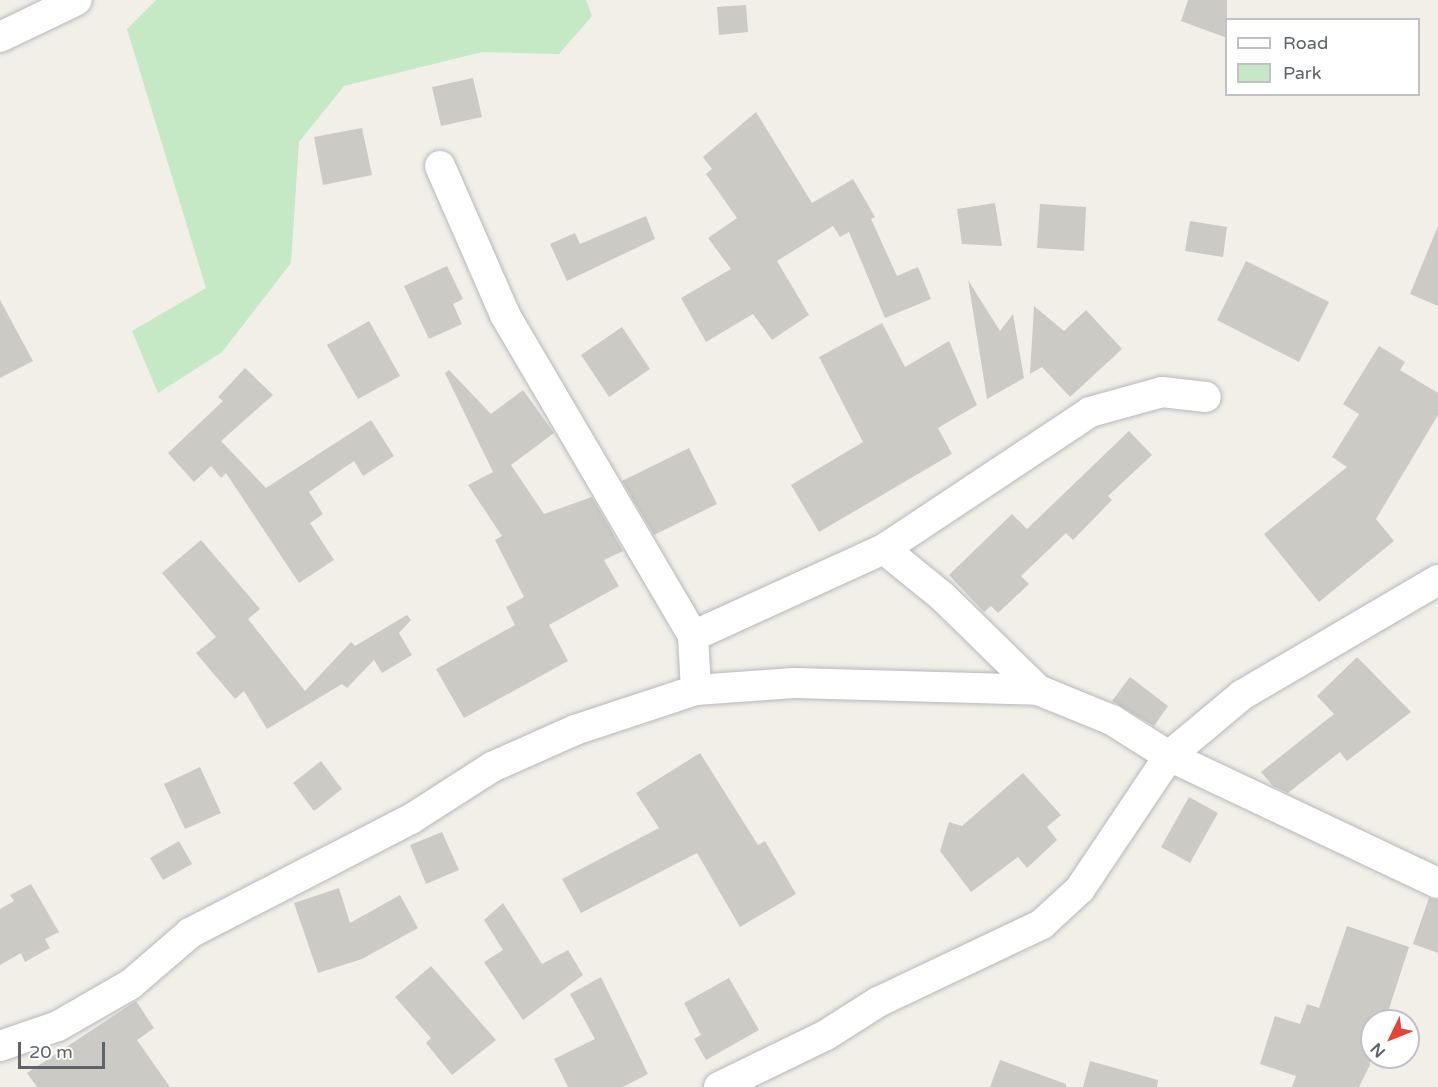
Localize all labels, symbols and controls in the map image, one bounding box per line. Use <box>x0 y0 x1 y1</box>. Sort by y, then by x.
legend <box>1225 18 1420 96</box>
text: Road <box>1283 32 1328 54</box>
text: Park <box>1283 62 1321 84</box>
north arrow <box>1360 1009 1420 1069</box>
scale bar <box>21 1030 108 1068</box>
text: N <box>1367 1038 1390 1061</box>
text: 20 m <box>29 1041 73 1063</box>

